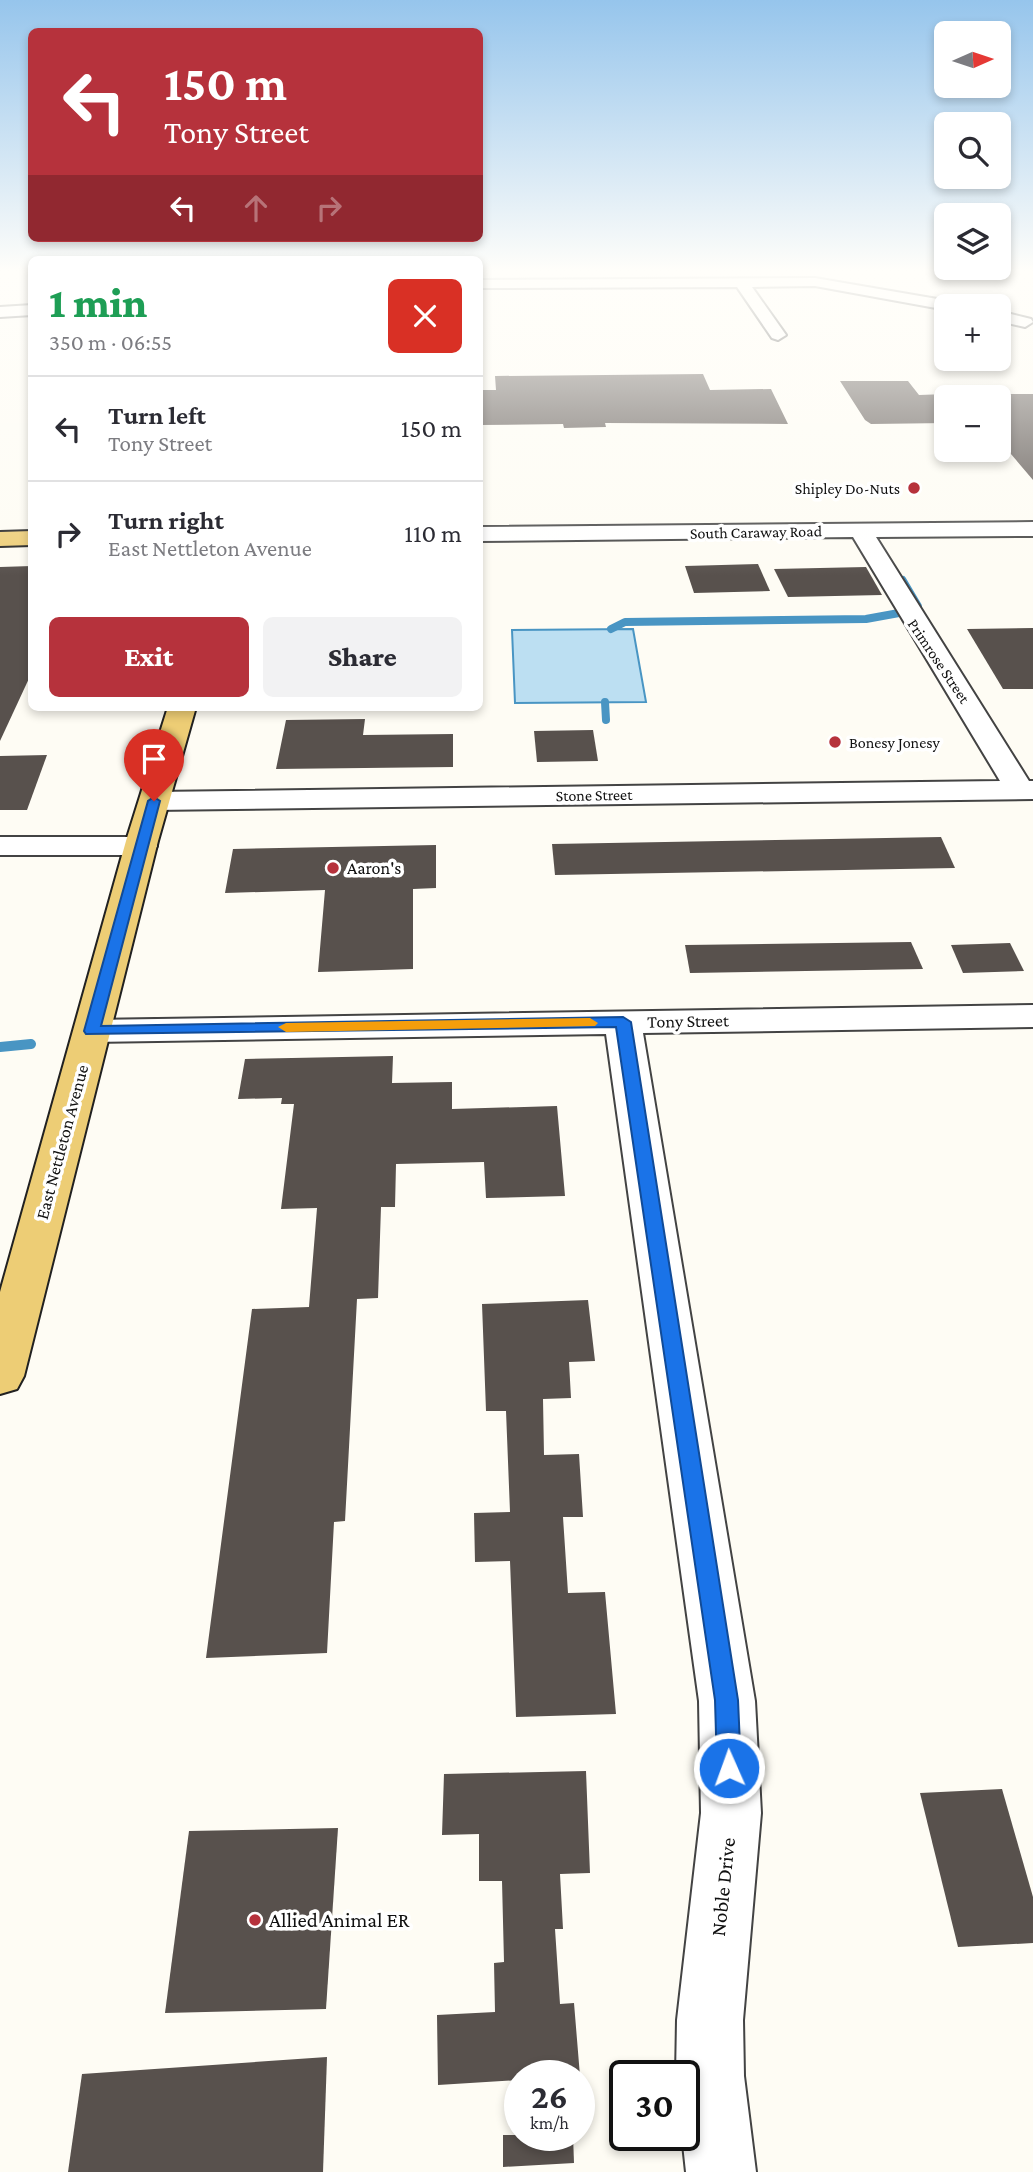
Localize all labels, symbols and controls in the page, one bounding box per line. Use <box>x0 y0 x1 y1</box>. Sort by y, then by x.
north arrow <box>934 21 1012 98</box>
map controls <box>934 21 1011 462</box>
icon: left <box>49 56 140 147</box>
text: 150 m <box>164 56 287 111</box>
button: search <box>934 112 1011 189</box>
text: Tony Street <box>164 114 309 150</box>
icon: left <box>164 189 202 227</box>
icon: ahead <box>237 189 275 227</box>
icon: right <box>310 189 348 227</box>
button: layers <box>934 203 1011 280</box>
text: 1 min <box>49 279 147 326</box>
button: close <box>388 279 462 353</box>
button: + <box>934 294 1011 371</box>
text: 350 m · 06:55 <box>49 329 172 355</box>
button: − <box>934 385 1011 462</box>
text: Turn left <box>108 401 206 430</box>
icon: left <box>49 410 87 448</box>
text: 150 m <box>401 414 462 443</box>
text: Tony Street <box>108 430 212 456</box>
place label: Shipley Do-Nuts <box>795 480 900 498</box>
marker: Shipley Do-Nuts <box>906 480 922 496</box>
text: Turn right <box>108 506 224 535</box>
icon: right <box>49 515 87 553</box>
text: 110 m <box>404 519 462 548</box>
street label: South Caraway Road <box>690 522 823 543</box>
text: East Nettleton Avenue <box>108 535 312 561</box>
street label: Primrose Street <box>905 616 974 707</box>
button: Exit <box>49 617 249 697</box>
button: Share <box>263 617 462 697</box>
pin <box>124 729 184 801</box>
marker: Bonesy Jonesy <box>827 734 843 750</box>
place label: Bonesy Jonesy <box>849 734 940 752</box>
icon: arrive <box>135 740 173 778</box>
street label: Stone Street <box>555 786 633 804</box>
place label: Aaron's <box>347 858 401 878</box>
marker: Aaron's <box>325 860 341 876</box>
street label: Tony Street <box>647 1010 730 1032</box>
street label: East Nettleton Avenue <box>32 1062 92 1222</box>
position arrow <box>692 1731 766 1805</box>
street label: Noble Drive <box>706 1836 740 1938</box>
place label: Allied Animal ER <box>269 1908 410 1932</box>
marker: Allied Animal ER <box>247 1912 263 1928</box>
speed limit sign: 30 <box>609 2060 700 2151</box>
text: 26 <box>531 2077 568 2116</box>
text: km/h <box>530 2113 569 2133</box>

